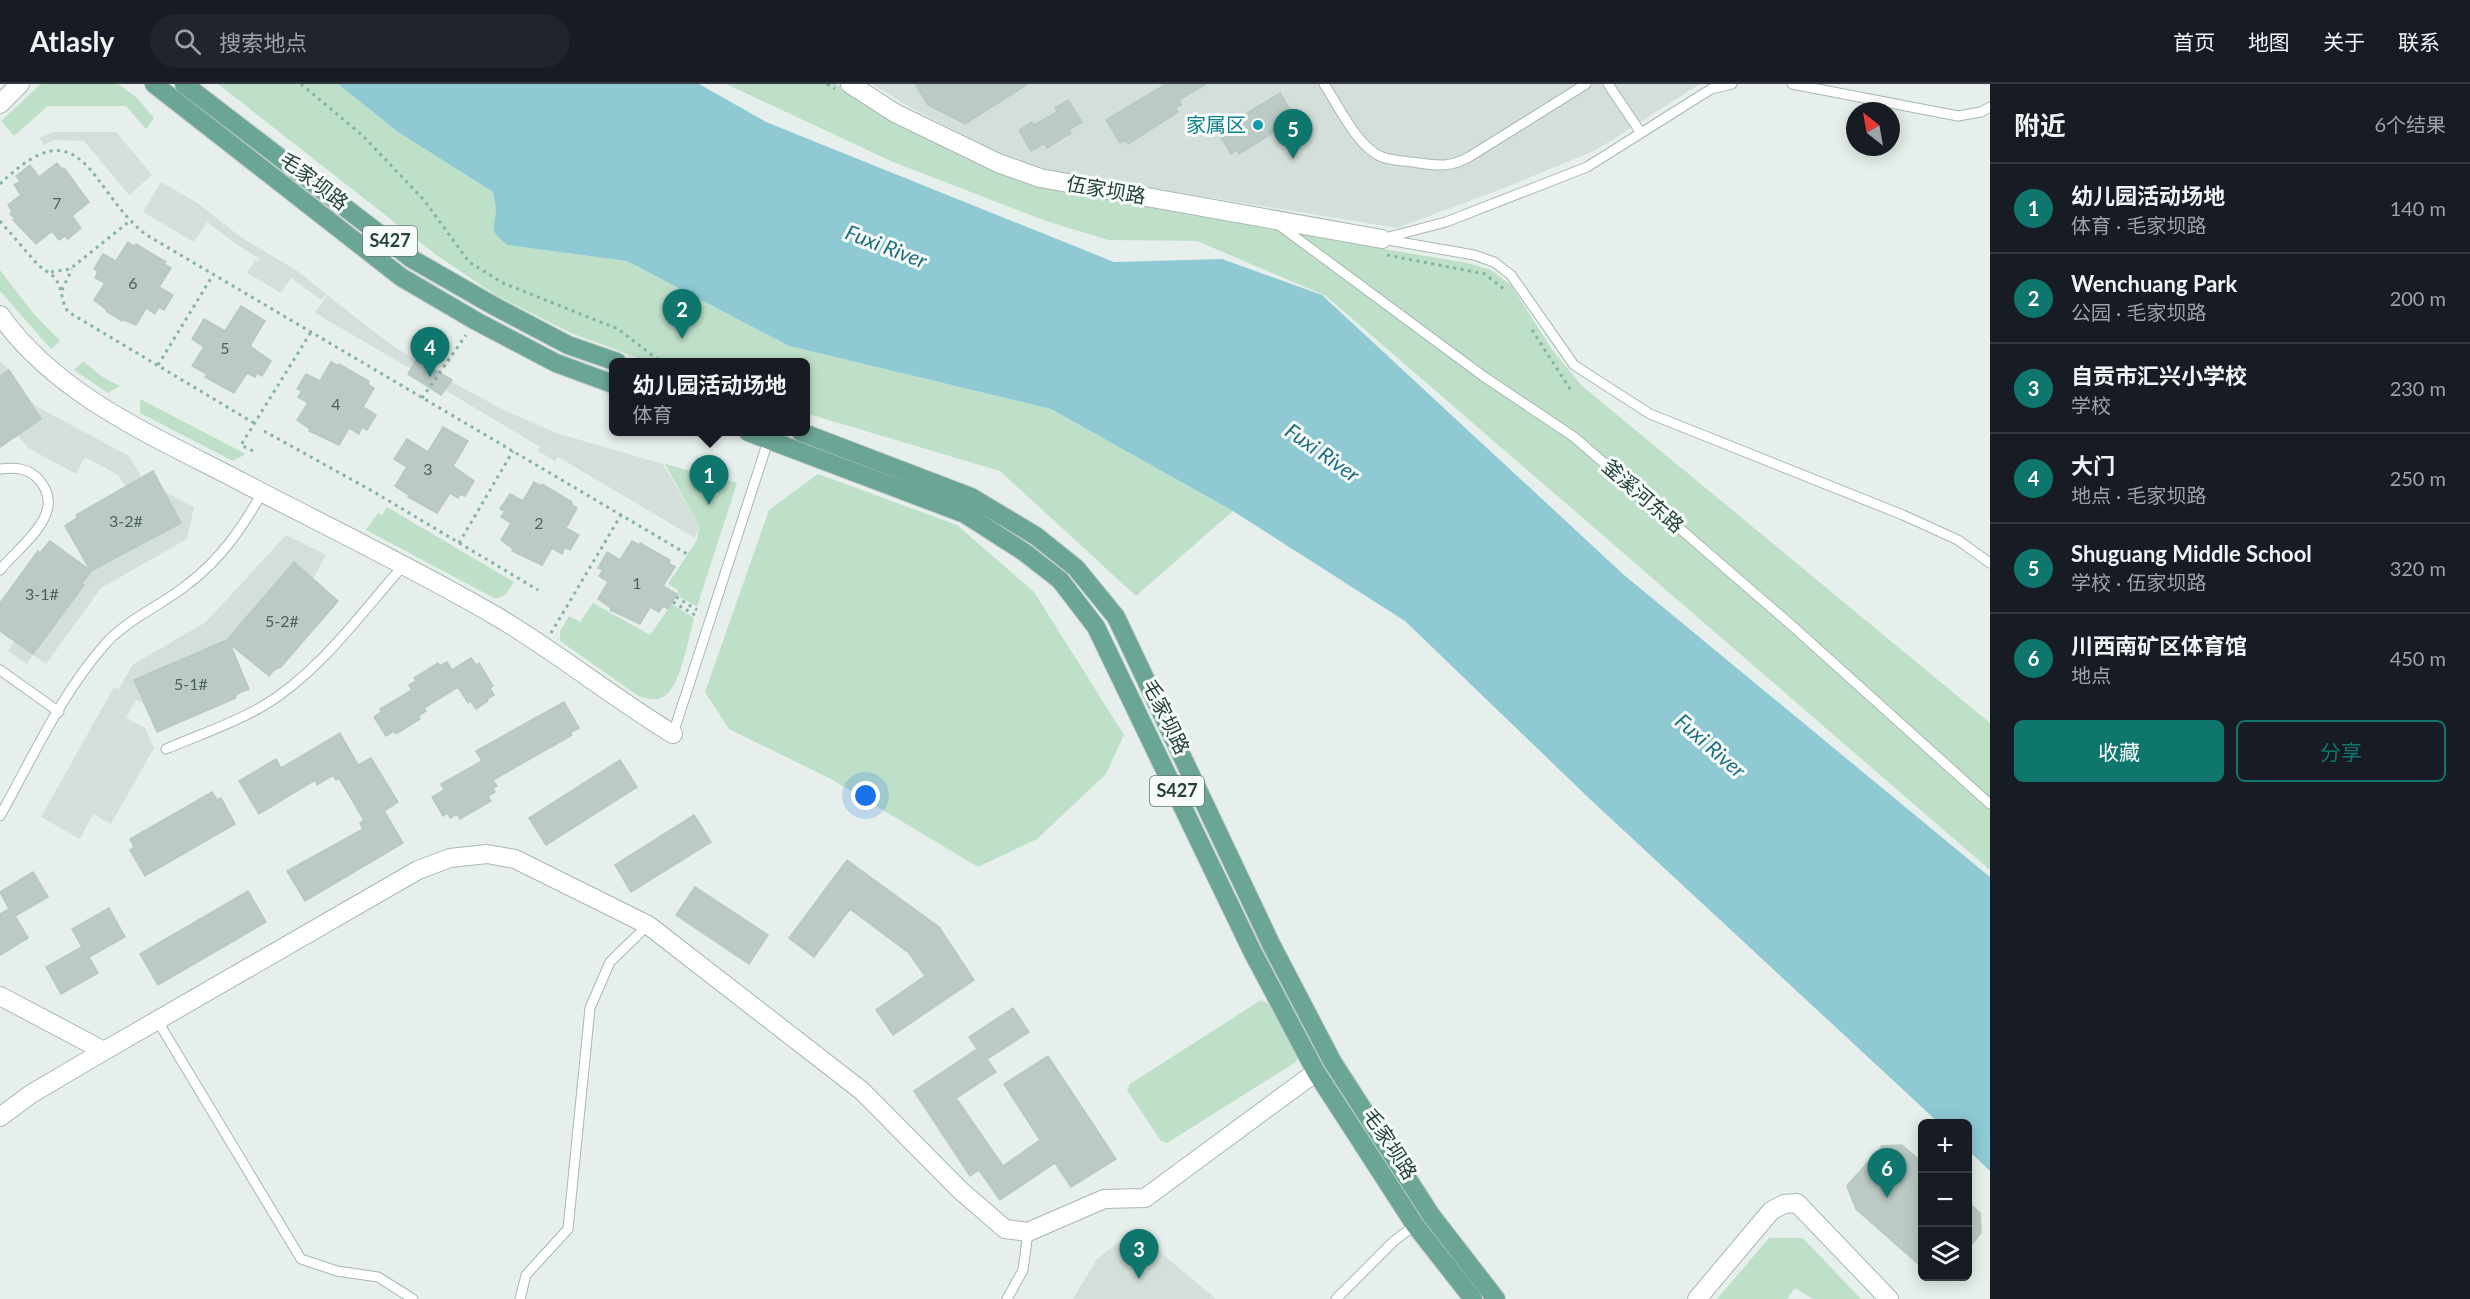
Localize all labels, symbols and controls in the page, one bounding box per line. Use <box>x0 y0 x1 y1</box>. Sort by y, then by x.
search box <box>150 14 570 68</box>
text: Atlasly <box>30 24 114 58</box>
icon: search <box>171 25 204 58</box>
text: 搜索地点 <box>219 29 307 56</box>
text: 首页 <box>2173 29 2215 54</box>
text: 地图 <box>2248 29 2290 54</box>
text: 关于 <box>2323 29 2365 54</box>
text: 联系 <box>2398 29 2440 54</box>
north arrow <box>1846 102 1900 156</box>
text: 附近 <box>2014 109 2066 141</box>
pin: 5 <box>1274 110 1312 159</box>
place label: 家属区 <box>1186 112 1246 136</box>
text: 6个结果 <box>2374 112 2446 136</box>
marker: 家属区 <box>1251 118 1265 132</box>
street label: 毛家坝路 <box>276 146 354 214</box>
street label: 伍家坝路 <box>1065 170 1148 208</box>
text: 幼儿园活动场地 <box>2071 182 2225 209</box>
house number: 7 <box>52 193 62 212</box>
text: 1 <box>2028 196 2039 220</box>
text: 140 m <box>2390 196 2446 220</box>
text: 体育 · 毛家坝路 <box>2071 213 2206 237</box>
water label: Fuxi River <box>842 219 931 273</box>
road number: S427 <box>363 226 417 256</box>
text: Wenchuang Park <box>2071 270 2237 297</box>
house number: 6 <box>128 273 138 292</box>
text: 2 <box>2028 286 2039 310</box>
text: 200 m <box>2390 286 2446 310</box>
pin: 2 <box>662 290 702 339</box>
text: 公园 · 毛家坝路 <box>2071 300 2206 324</box>
pin: 4 <box>410 328 450 377</box>
house number: 5 <box>220 338 230 357</box>
popup <box>609 358 810 436</box>
text: 自贡市汇兴小学校 <box>2071 362 2247 389</box>
text: 幼儿园活动场地 <box>632 371 787 398</box>
text: 3 <box>2028 376 2039 400</box>
text: 230 m <box>2390 376 2446 400</box>
text: 学校 <box>2071 393 2111 417</box>
house number: 4 <box>331 394 341 413</box>
text: 体育 <box>632 402 672 426</box>
water label: Fuxi River <box>1281 417 1365 487</box>
text: 大门 <box>2071 452 2115 479</box>
street label: 釜溪河东路 <box>1598 453 1689 537</box>
pin: 1 <box>690 456 728 505</box>
house number: 3 <box>423 459 433 478</box>
text: 4 <box>2028 466 2039 490</box>
text: 250 m <box>2390 466 2446 490</box>
text: 地点 · 毛家坝路 <box>2071 483 2206 507</box>
house number: 3-2# <box>109 511 143 530</box>
house number: 2 <box>534 513 544 532</box>
text: Shuguang Middle School <box>2071 540 2312 567</box>
text: 5 <box>2028 556 2039 580</box>
text: 320 m <box>2390 556 2446 580</box>
text: 学校 · 伍家坝路 <box>2071 570 2206 594</box>
house number: 1 <box>632 573 642 592</box>
house number: 3-1# <box>25 584 59 603</box>
house number: 5-2# <box>265 611 299 630</box>
text: 川西南矿区体育馆 <box>2071 632 2247 659</box>
text: 6 <box>2028 646 2039 670</box>
text: 450 m <box>2390 646 2446 670</box>
text: 地点 <box>2071 663 2111 687</box>
house number: 5-1# <box>174 674 208 693</box>
street label: 毛家坝路 <box>1139 675 1195 758</box>
water label: Fuxi River <box>1671 708 1752 783</box>
button: 收藏 <box>2014 720 2224 782</box>
button: 分享 <box>2236 720 2446 782</box>
road number: S427 <box>1150 776 1204 806</box>
your location <box>851 781 880 810</box>
street label: 毛家坝路 <box>1359 1103 1423 1184</box>
map controls <box>1918 1119 1972 1281</box>
button: + <box>1918 1119 1972 1173</box>
pin: 6 <box>1868 1148 1906 1198</box>
button: − <box>1918 1173 1972 1227</box>
button: layers <box>1918 1227 1972 1281</box>
pin: 3 <box>1120 1230 1158 1279</box>

